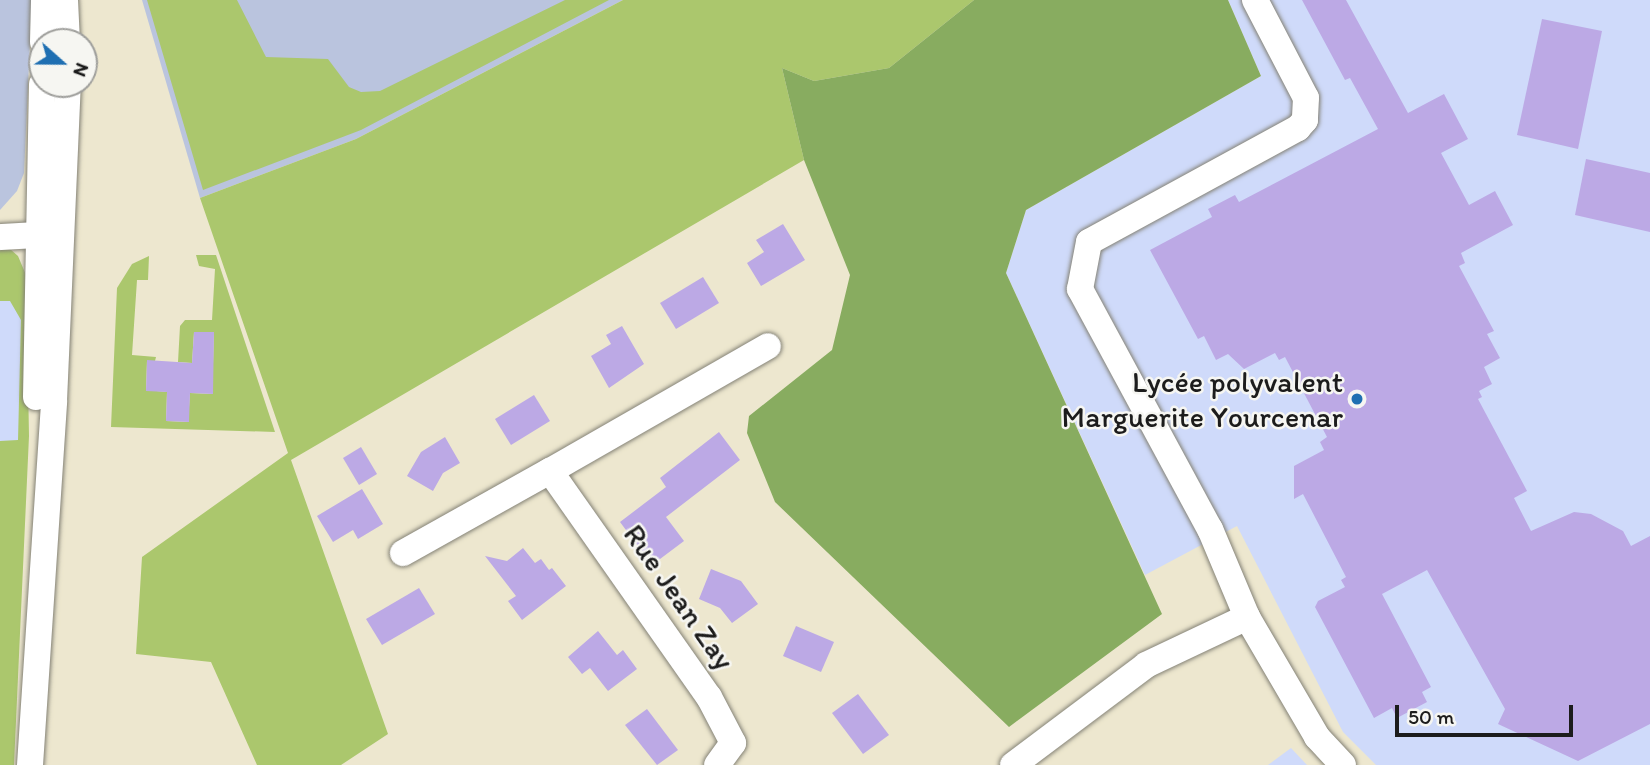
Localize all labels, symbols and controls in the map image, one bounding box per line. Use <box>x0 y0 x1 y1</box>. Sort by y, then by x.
north arrow <box>28 28 98 98</box>
text: N <box>68 60 94 80</box>
place label: Lycée polyvalent Marguerite Yourcenar <box>1063 364 1343 434</box>
marker: Lycée polyvalent Marguerite Yourcenar <box>1349 391 1365 407</box>
street label: Rue Jean Zay <box>616 517 742 677</box>
scale bar <box>1398 692 1576 736</box>
text: 50 m <box>1408 704 1454 729</box>

